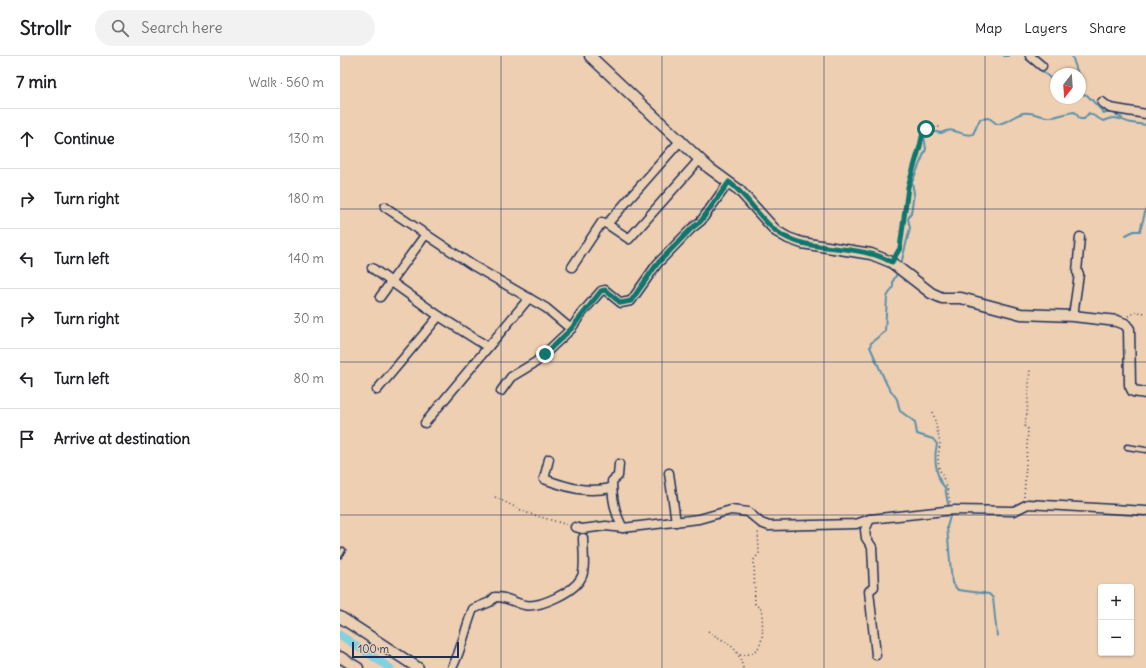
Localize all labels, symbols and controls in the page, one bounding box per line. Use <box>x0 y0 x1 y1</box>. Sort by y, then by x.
search box <box>95 10 375 46</box>
text: Strollr <box>20 16 71 40</box>
icon: search <box>109 17 131 39</box>
text: Search here <box>141 18 223 37</box>
text: Map <box>975 19 1002 37</box>
text: Layers <box>1024 19 1067 37</box>
text: Share <box>1089 19 1126 37</box>
north arrow <box>1050 68 1086 104</box>
text: 7 min <box>16 71 57 93</box>
text: Walk · 560 m <box>249 74 324 91</box>
route start <box>917 120 935 138</box>
icon: ahead <box>16 128 38 150</box>
text: Continue <box>54 129 115 148</box>
text: 130 m <box>288 130 324 147</box>
icon: right <box>16 188 38 210</box>
text: Turn right <box>54 189 119 208</box>
text: 180 m <box>288 190 324 207</box>
icon: left <box>16 248 38 270</box>
text: Turn left <box>54 249 109 268</box>
text: 140 m <box>288 250 324 267</box>
icon: right <box>16 308 38 330</box>
text: Turn right <box>54 309 119 328</box>
text: 30 m <box>294 310 324 327</box>
route end <box>536 345 554 363</box>
icon: left <box>16 368 38 390</box>
text: Turn left <box>54 369 109 388</box>
text: 80 m <box>293 370 324 387</box>
icon: arrive <box>16 428 38 450</box>
text: Arrive at destination <box>54 429 190 448</box>
map controls <box>1098 584 1134 656</box>
button: + <box>1098 584 1134 620</box>
button: − <box>1098 620 1134 656</box>
scale bar <box>352 640 459 659</box>
text: 100 m <box>358 642 389 656</box>

